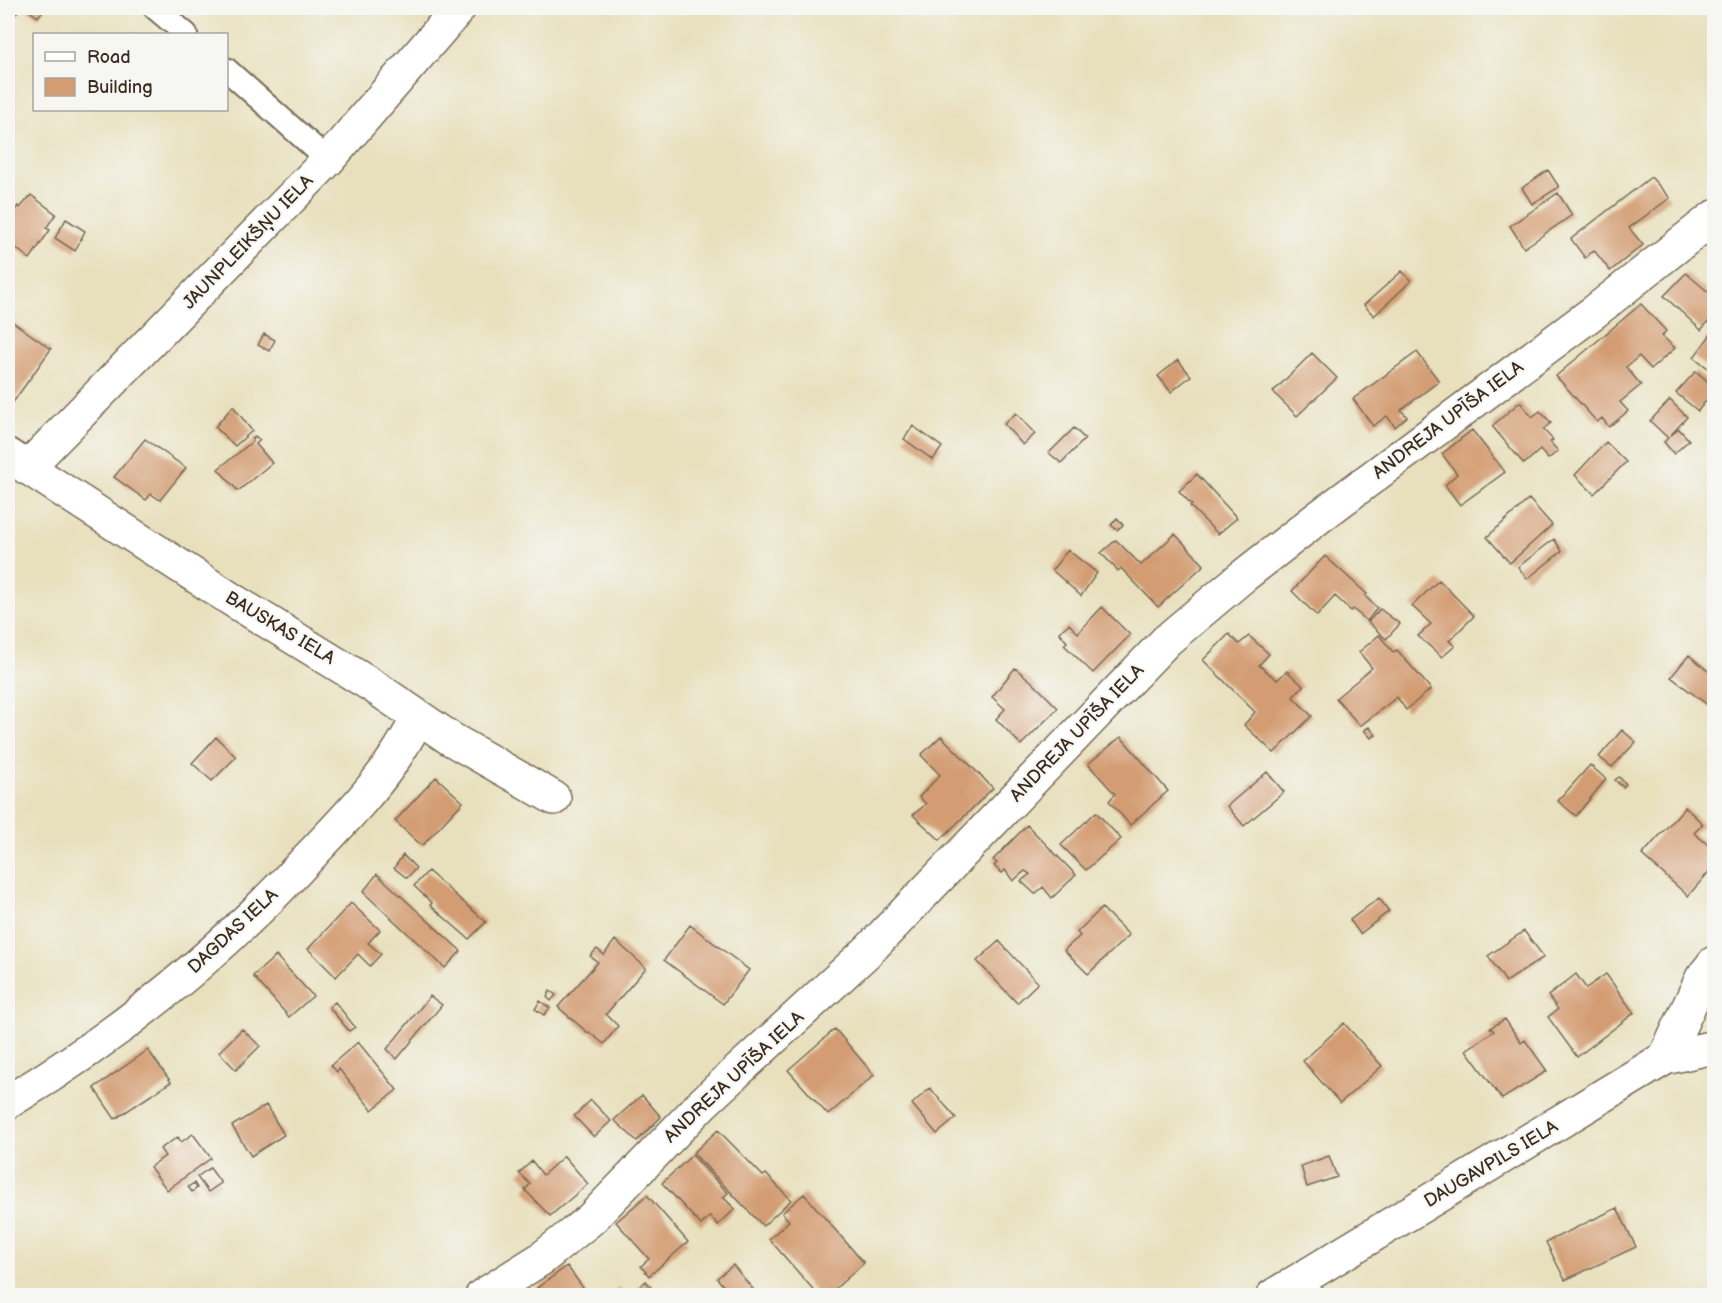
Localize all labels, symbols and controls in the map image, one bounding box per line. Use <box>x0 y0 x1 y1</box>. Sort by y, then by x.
legend <box>33 33 228 111</box>
text: Road <box>87 47 131 68</box>
text: Building <box>87 77 153 98</box>
street label: JAUNPLEIKŠŅU IELA <box>178 170 318 314</box>
street label: ANDREJA UPĪŠA IELA <box>1368 356 1527 483</box>
street label: BAUSKAS IELA <box>221 587 339 669</box>
street label: ANDREJA UPĪŠA IELA <box>1005 659 1148 806</box>
street label: DAGDAS IELA <box>184 884 282 978</box>
street label: ANDREJA UPĪŠA IELA <box>659 1006 808 1147</box>
street label: DAUGAVPILS IELA <box>1420 1116 1562 1212</box>

